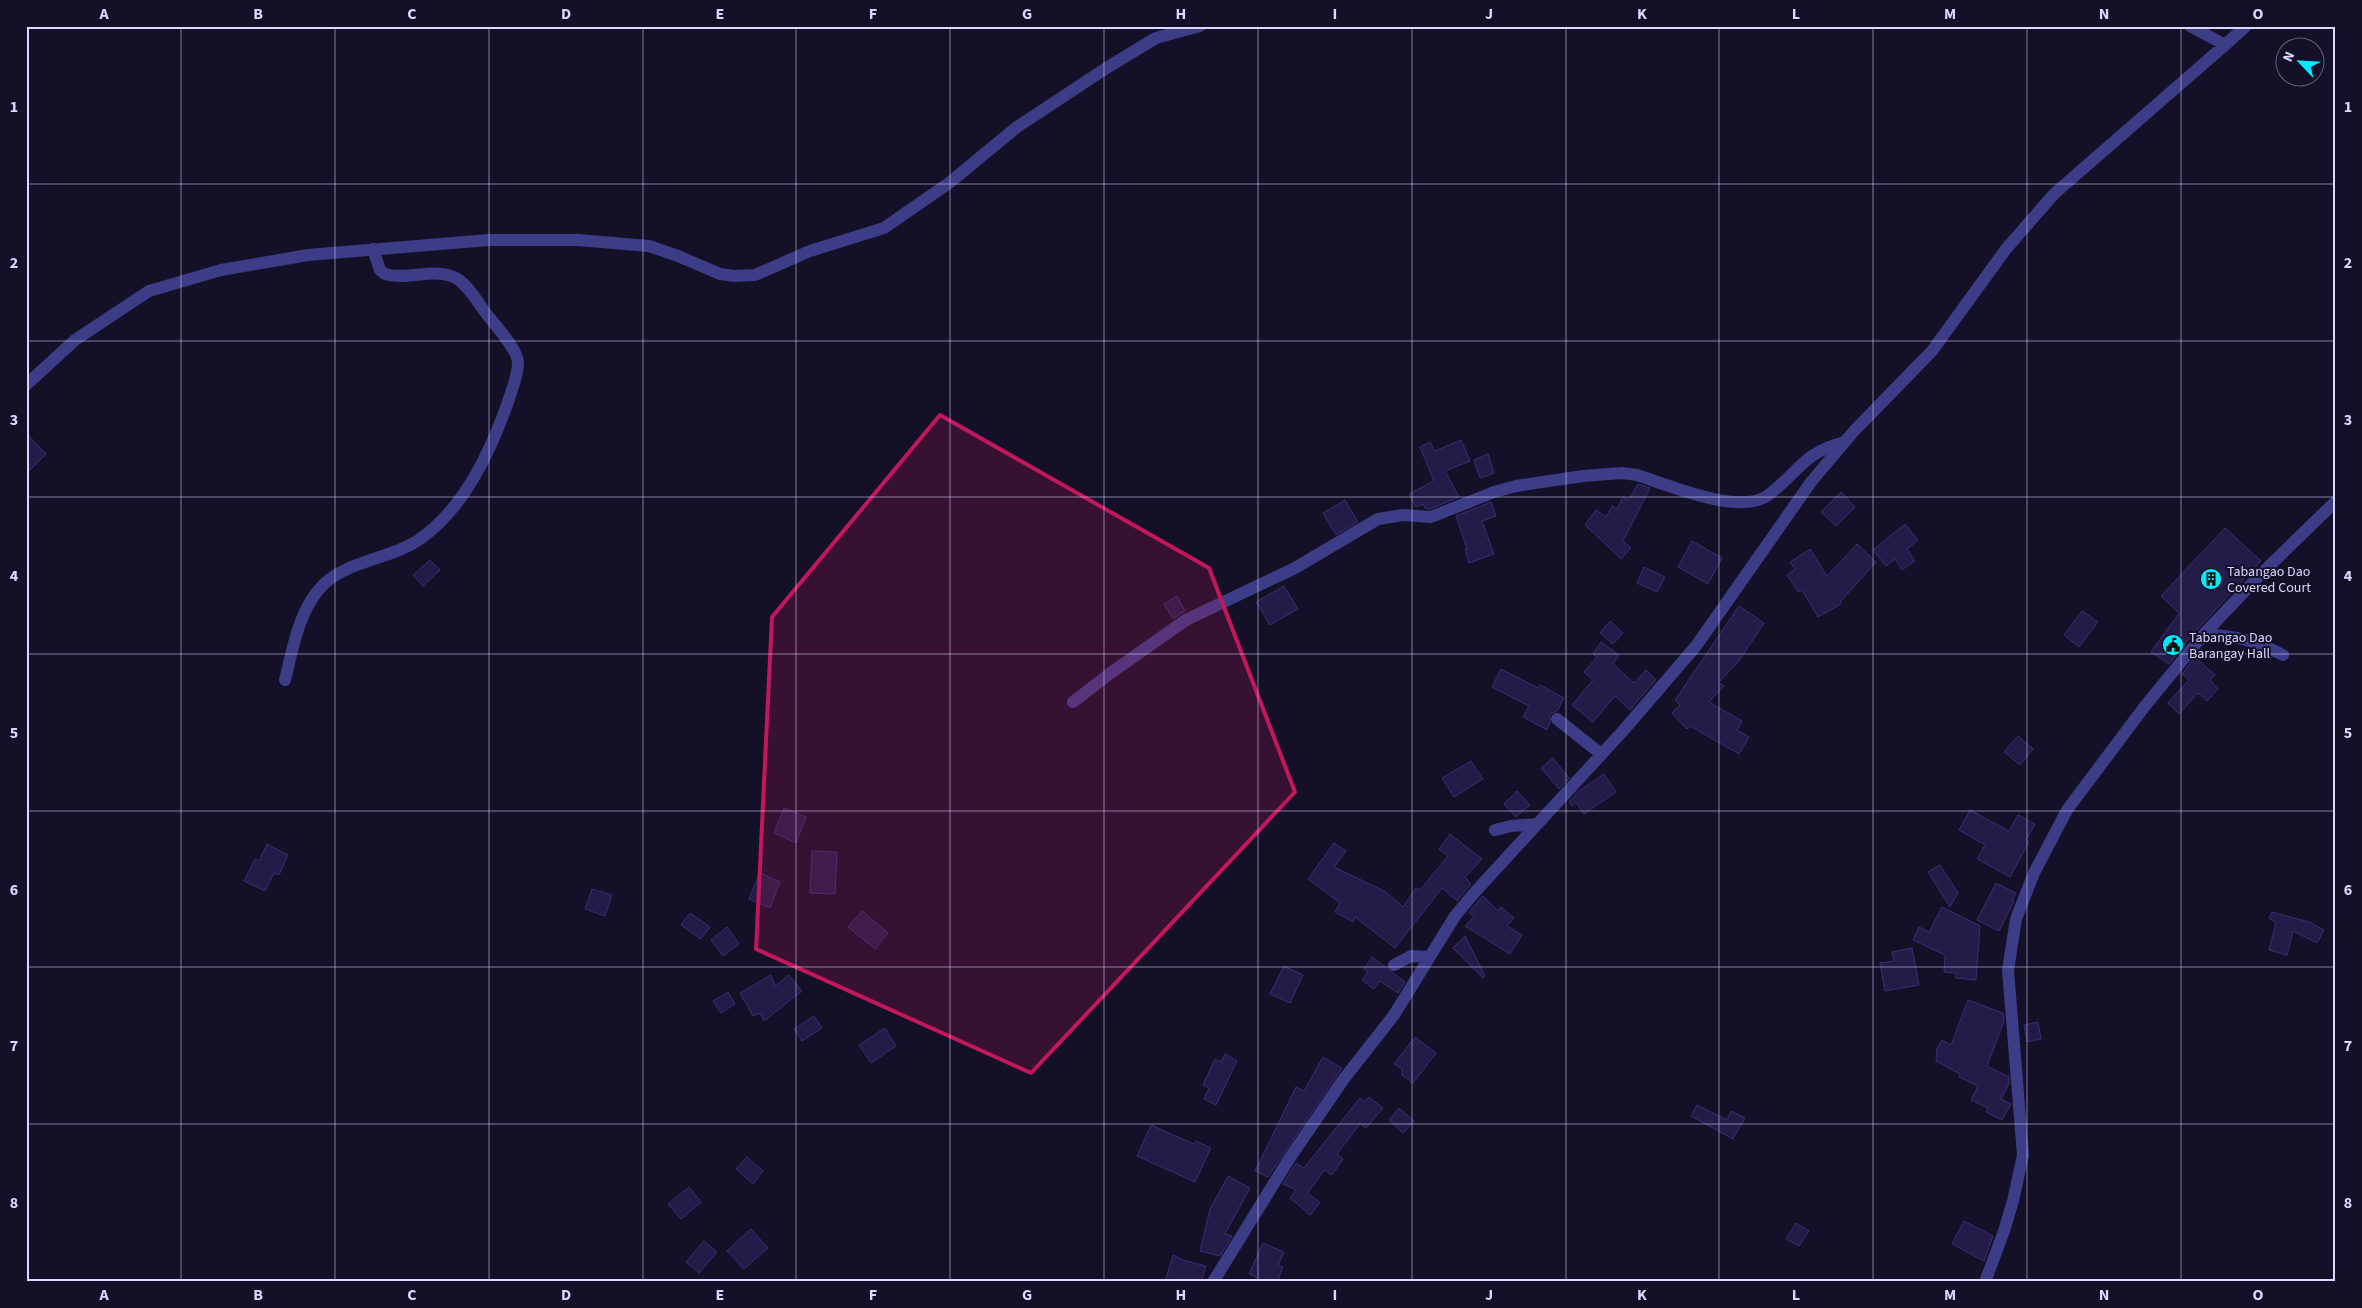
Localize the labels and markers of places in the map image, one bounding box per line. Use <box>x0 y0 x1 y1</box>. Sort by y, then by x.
place label: Tabangao Dao Covered Court <box>2227 562 2311 598</box>
building icon: Tabangao Dao Covered Court <box>2199 567 2223 591</box>
place label: Tabangao Dao Barangay Hall <box>2189 628 2272 664</box>
public building icon: Tabangao Dao Barangay Hall <box>2161 633 2185 657</box>

